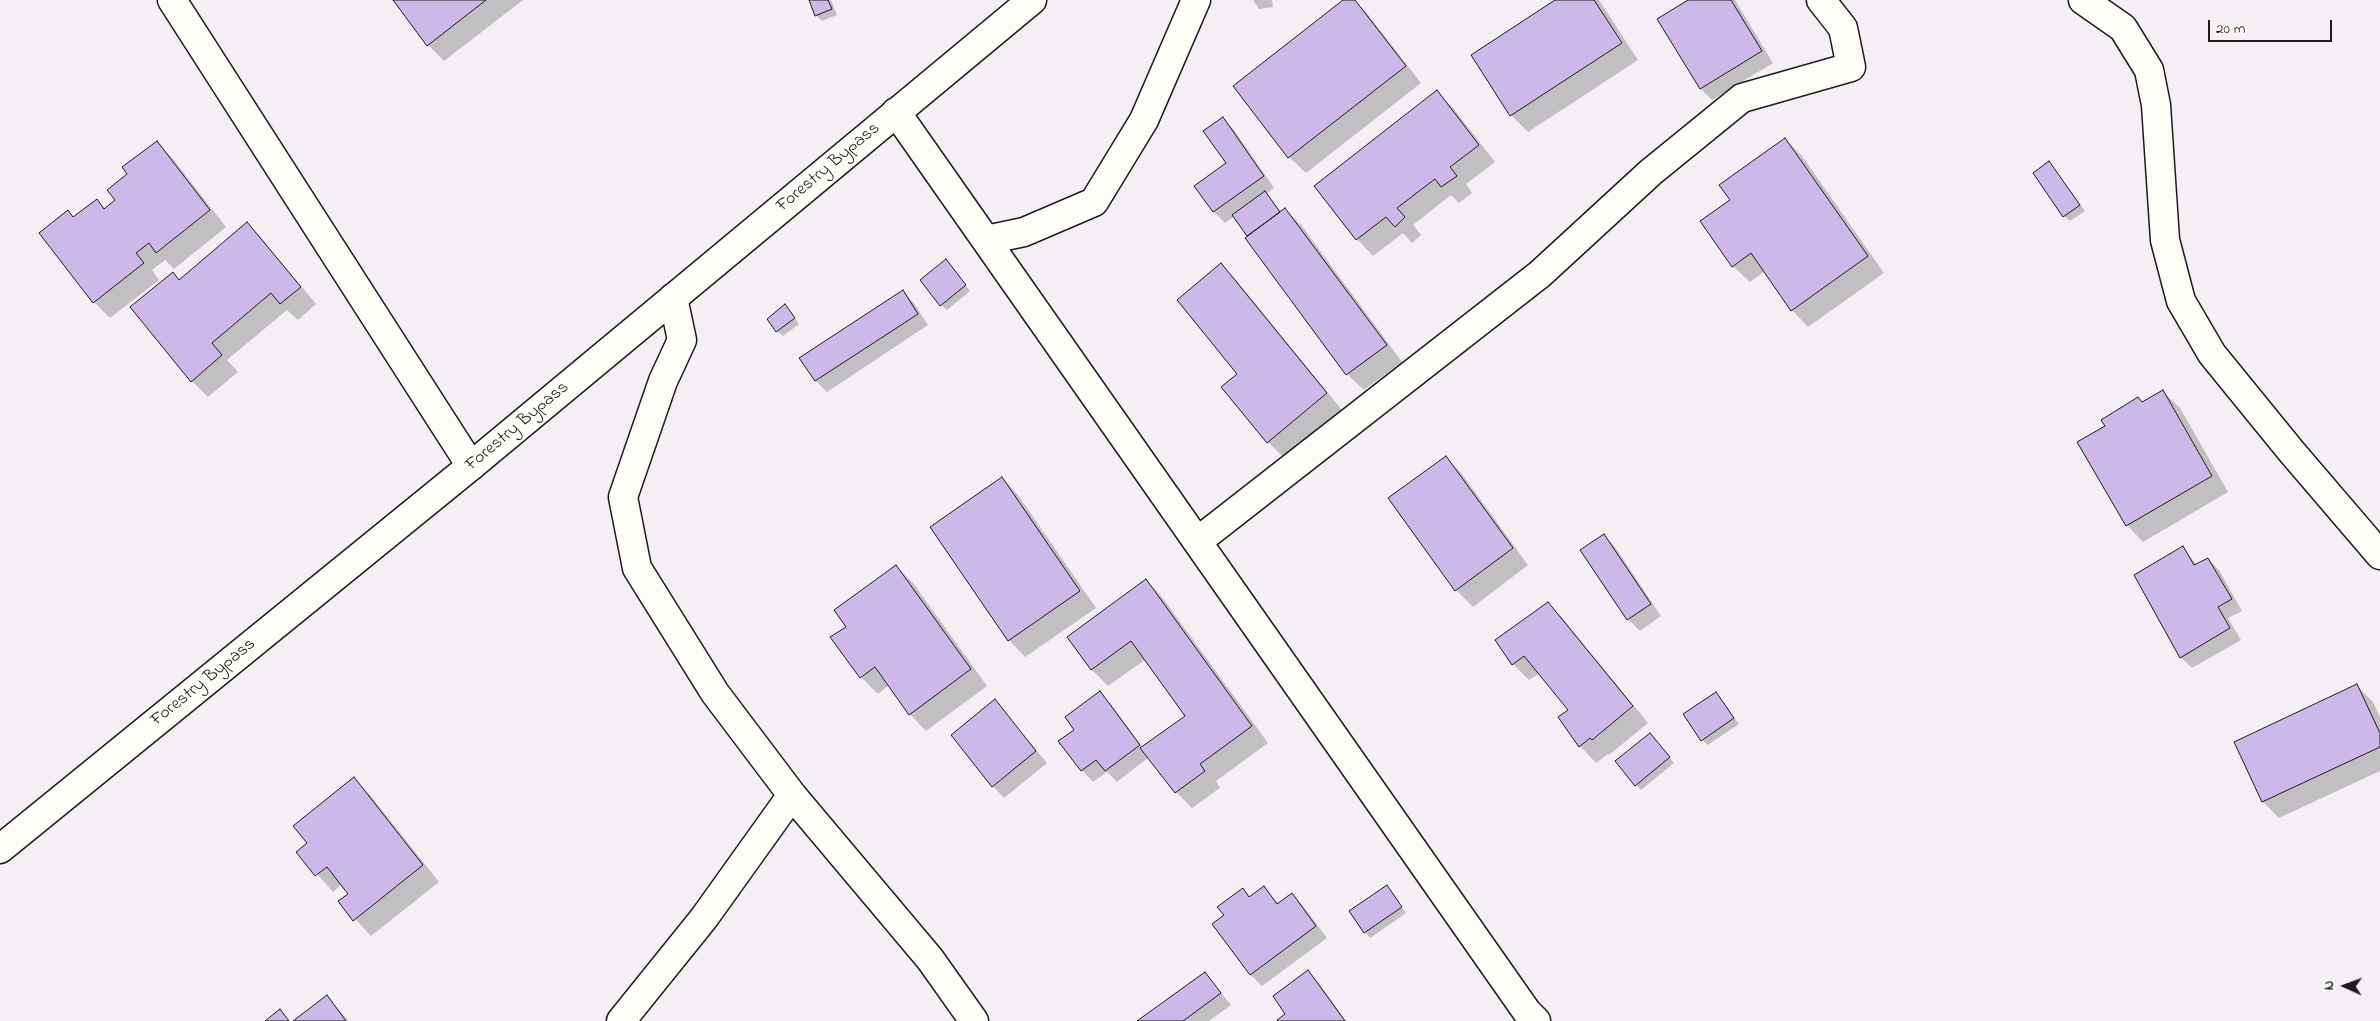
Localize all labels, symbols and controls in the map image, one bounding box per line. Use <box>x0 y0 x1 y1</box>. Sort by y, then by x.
scale bar <box>2210 10 2334 42</box>
text: 20 m <box>2216 18 2245 40</box>
street label: Forestry Bypass <box>773 118 885 218</box>
street label: Forestry Bypass <box>462 377 574 477</box>
street label: Forestry Bypass <box>147 634 261 732</box>
north arrow <box>2320 961 2370 1011</box>
text: N <box>2319 980 2340 991</box>

